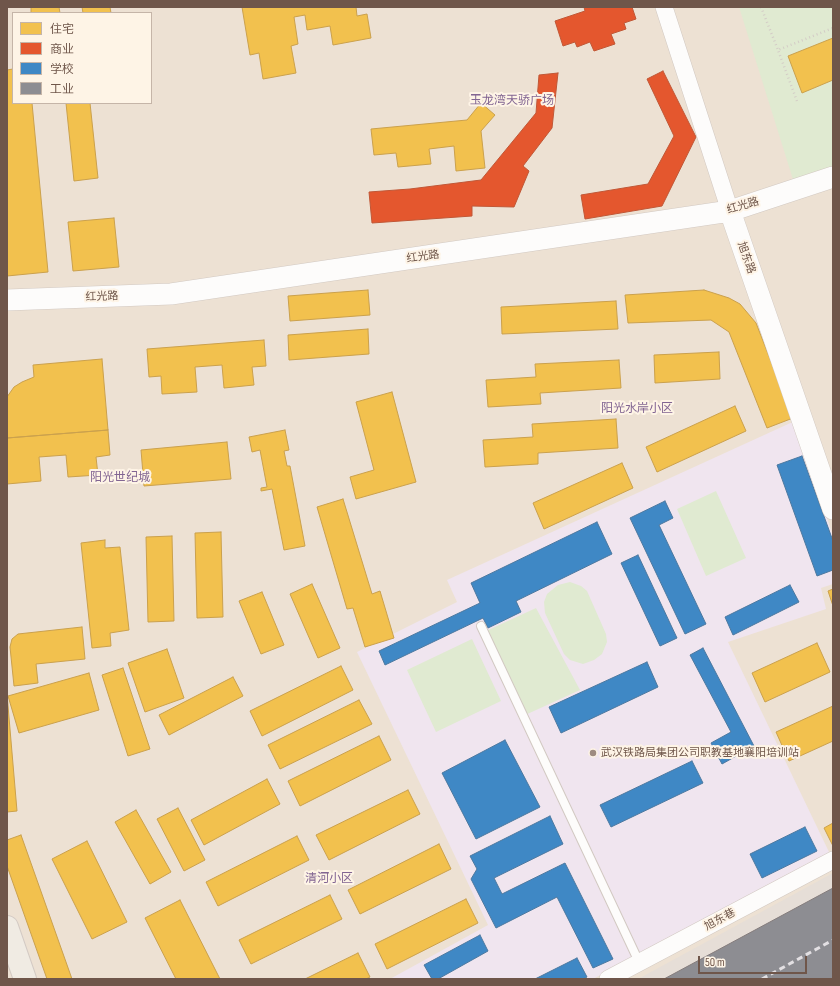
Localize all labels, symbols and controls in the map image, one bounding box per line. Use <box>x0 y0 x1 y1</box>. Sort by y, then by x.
legend <box>12 12 152 104</box>
text: 住宅 <box>50 22 74 37</box>
text: 商业 <box>50 42 74 57</box>
text: 学校 <box>50 62 74 77</box>
text: 工业 <box>50 82 74 97</box>
district label: 玉龙湾天骄广场 <box>470 94 554 108</box>
street label: 红光路 <box>725 195 761 217</box>
street label: 旭东路 <box>734 240 758 276</box>
street label: 红光路 <box>406 248 440 266</box>
street label: 红光路 <box>85 290 119 304</box>
district label: 阳光水岸小区 <box>601 402 673 416</box>
district label: 阳光世纪城 <box>90 471 150 485</box>
place label: 武汉铁路局集团公司职教基地襄阳培训站 <box>601 746 799 760</box>
marker: 武汉铁路局集团公司职教基地襄阳培训站 <box>588 748 598 758</box>
district label: 清河小区 <box>305 872 353 886</box>
street label: 旭东巷 <box>702 906 738 934</box>
scale bar <box>700 948 809 974</box>
text: 50 m <box>705 955 725 970</box>

